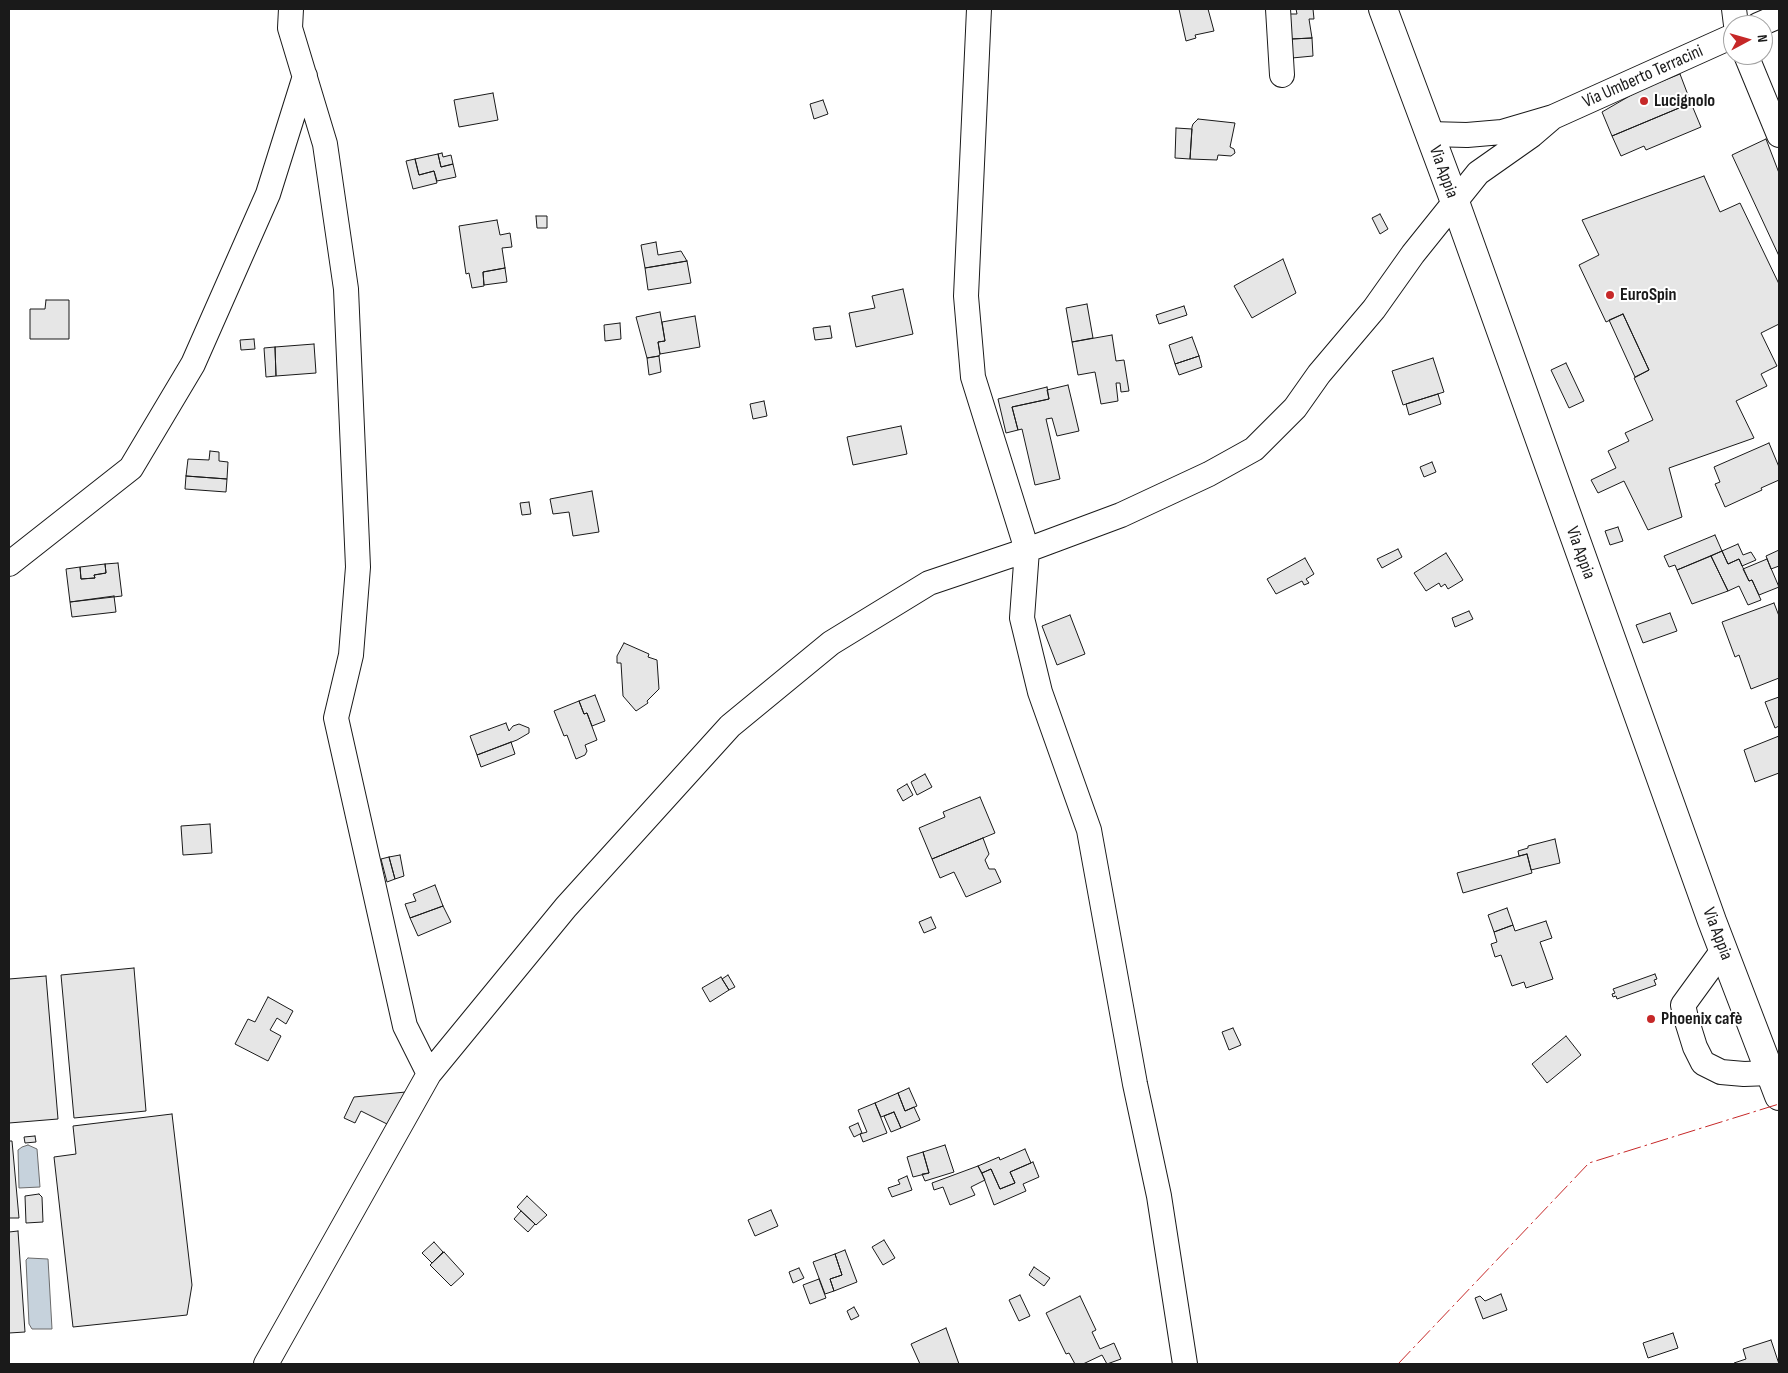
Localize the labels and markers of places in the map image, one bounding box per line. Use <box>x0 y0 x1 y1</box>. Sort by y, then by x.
place label: Lucignolo <box>1654 90 1715 112</box>
marker: Lucignolo <box>1638 95 1650 107</box>
place label: EuroSpin <box>1620 284 1677 306</box>
marker: EuroSpin <box>1604 289 1616 301</box>
place label: Phoenix cafè <box>1661 1008 1742 1030</box>
marker: Phoenix cafè <box>1645 1013 1657 1025</box>

